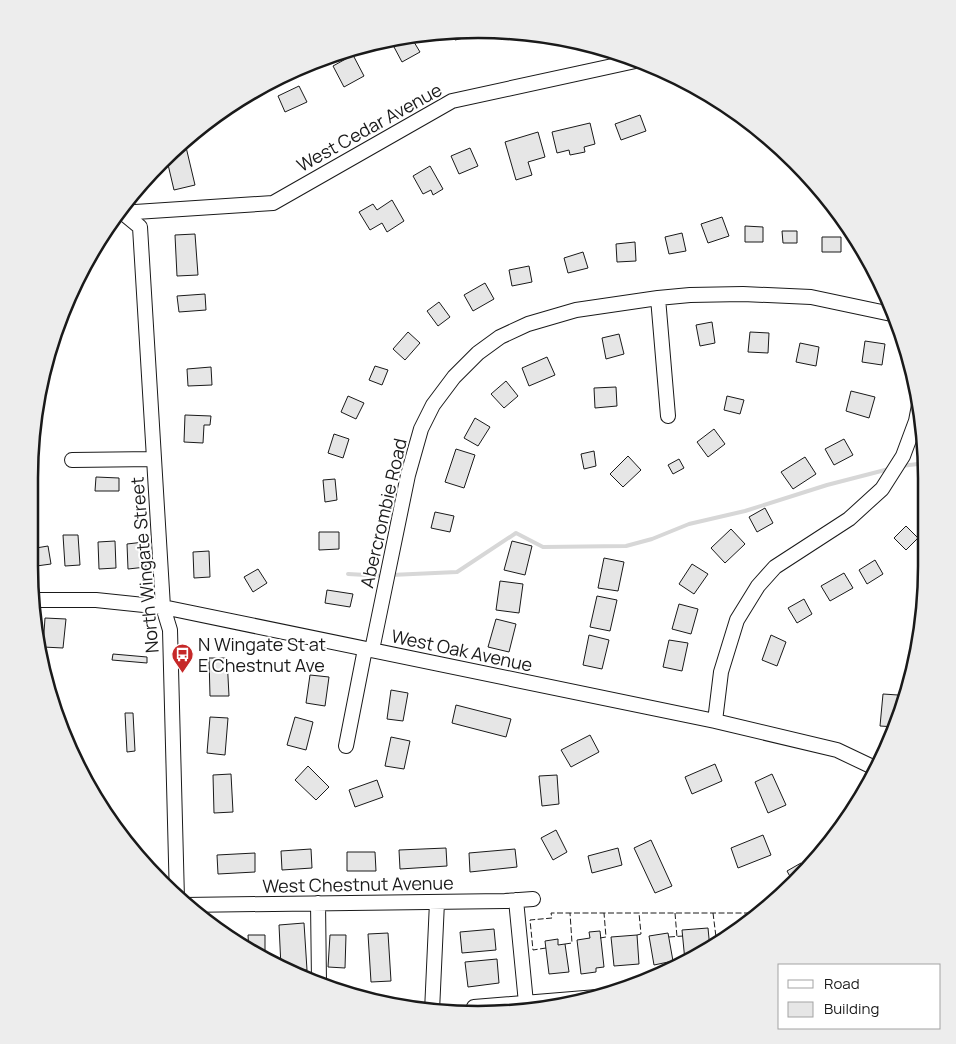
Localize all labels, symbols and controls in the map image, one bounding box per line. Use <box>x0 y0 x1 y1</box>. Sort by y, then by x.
street label: West Cedar Avenue <box>292 77 446 177</box>
street label: Abercrombie Road <box>354 436 412 590</box>
street label: North Wingate Street <box>124 476 164 654</box>
street label: West Oak Avenue <box>389 623 535 677</box>
place label: N Wingate St at E Chestnut Ave <box>198 632 326 677</box>
bus stop icon: N Wingate St at E Chestnut Ave <box>170 642 194 673</box>
street label: West Chestnut Avenue <box>262 870 454 898</box>
legend <box>778 964 941 1029</box>
text: Road <box>824 973 860 994</box>
text: Building <box>824 998 879 1019</box>

